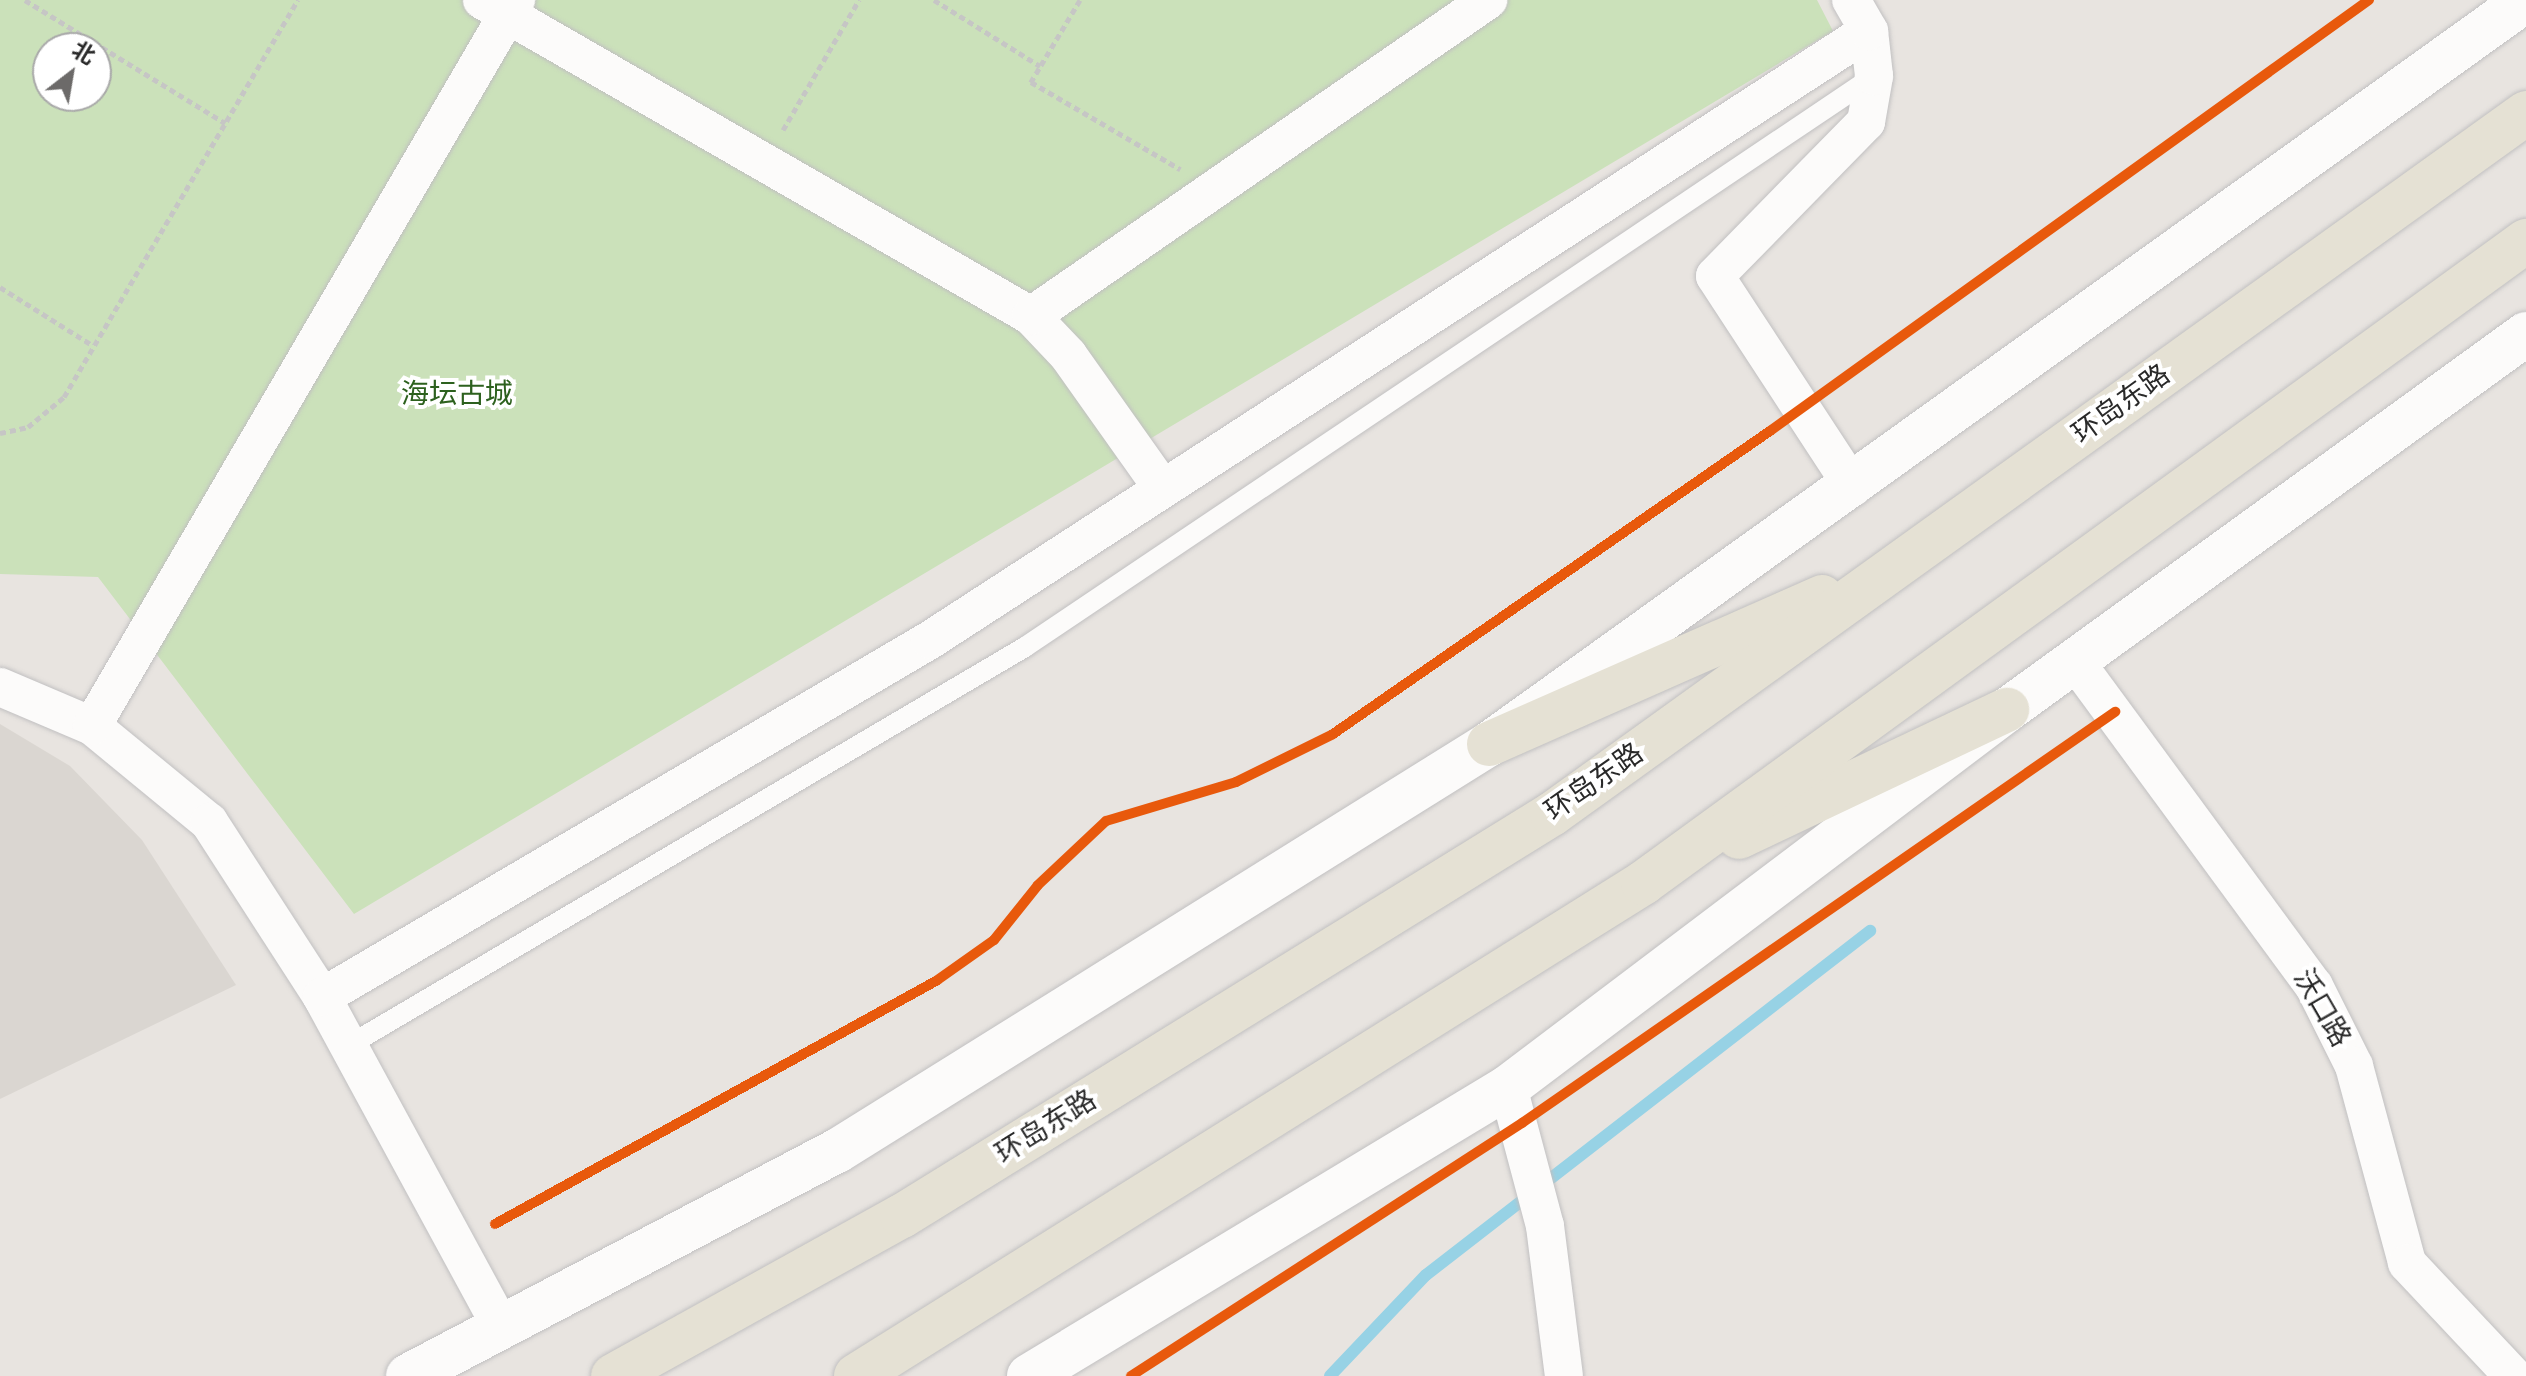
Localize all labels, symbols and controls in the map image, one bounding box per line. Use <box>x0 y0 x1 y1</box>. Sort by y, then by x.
north arrow <box>32 32 112 112</box>
text: 北 <box>67 35 100 70</box>
street label: 环岛东路 <box>2066 357 2176 451</box>
park label: 海坛古城 <box>401 377 513 411</box>
street label: 环岛东路 <box>1538 736 1650 828</box>
street label: 沃口路 <box>2286 963 2358 1053</box>
street label: 环岛东路 <box>990 1083 1102 1171</box>

